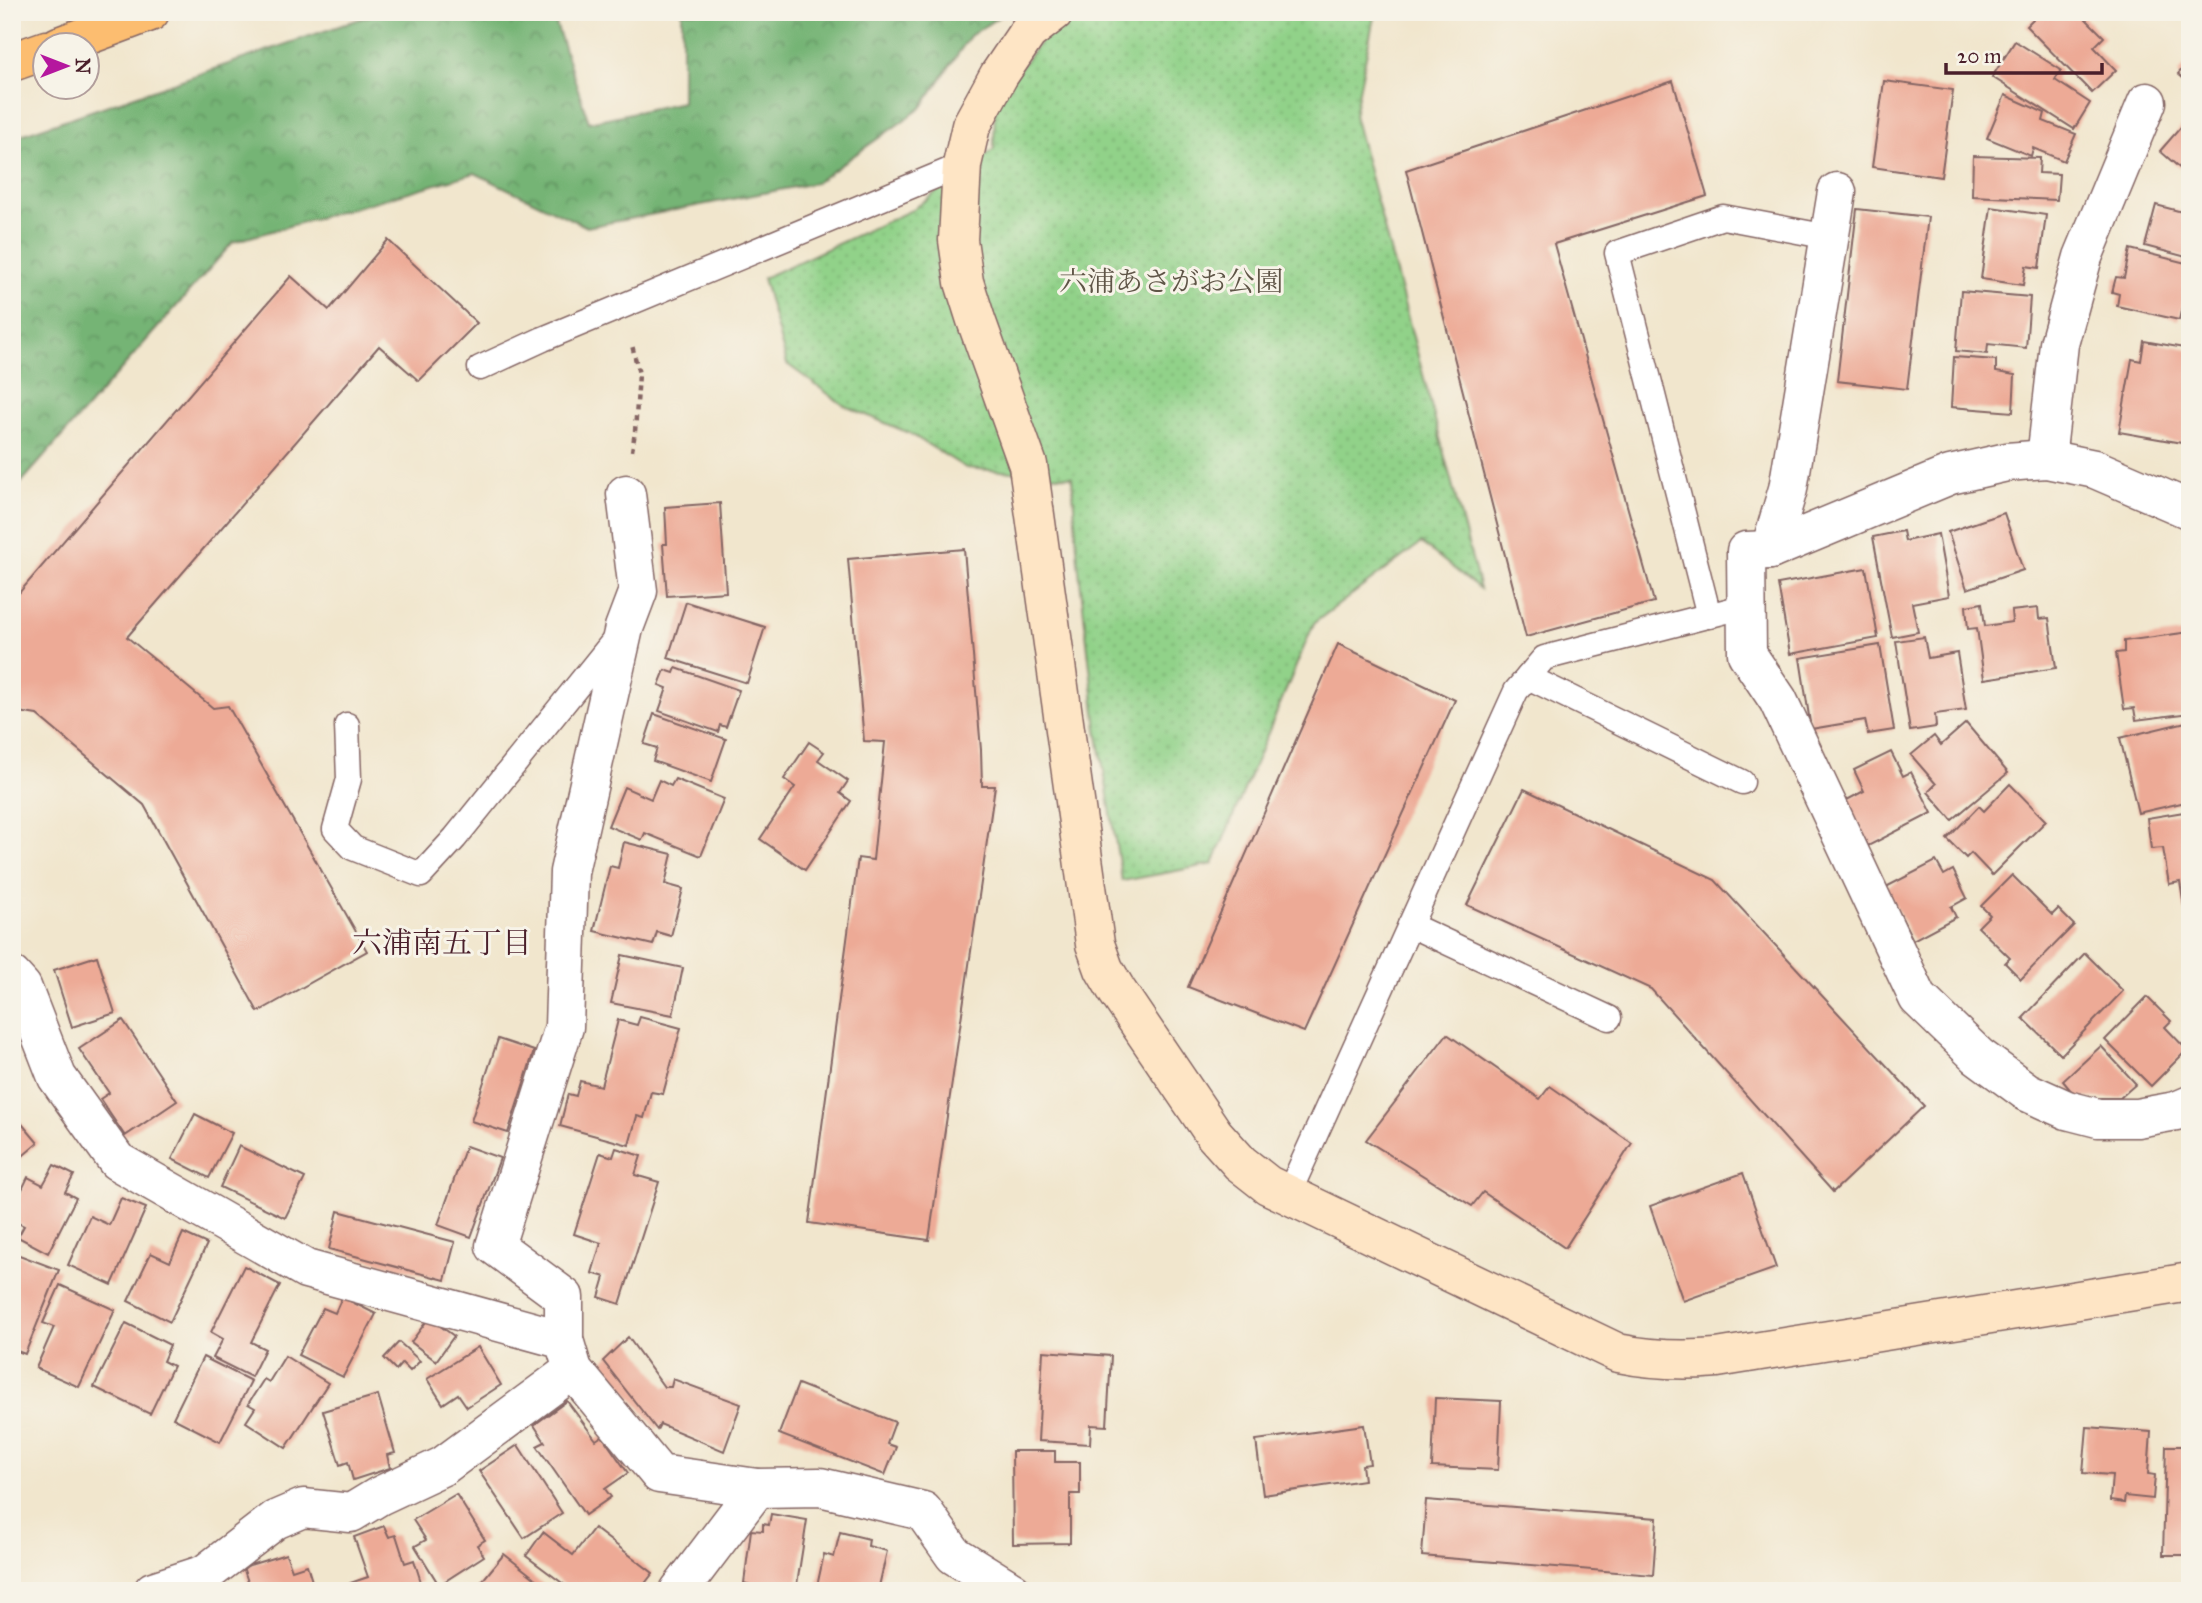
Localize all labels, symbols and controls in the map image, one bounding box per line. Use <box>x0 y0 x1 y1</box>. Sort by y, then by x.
north arrow <box>32 32 102 102</box>
scale bar <box>1946 32 2102 76</box>
text: 20 m <box>1957 43 2002 69</box>
text: N <box>71 58 94 74</box>
park label: 六浦あさがお公園 <box>1059 264 1283 299</box>
district label: 六浦南五丁目 <box>352 925 532 961</box>

